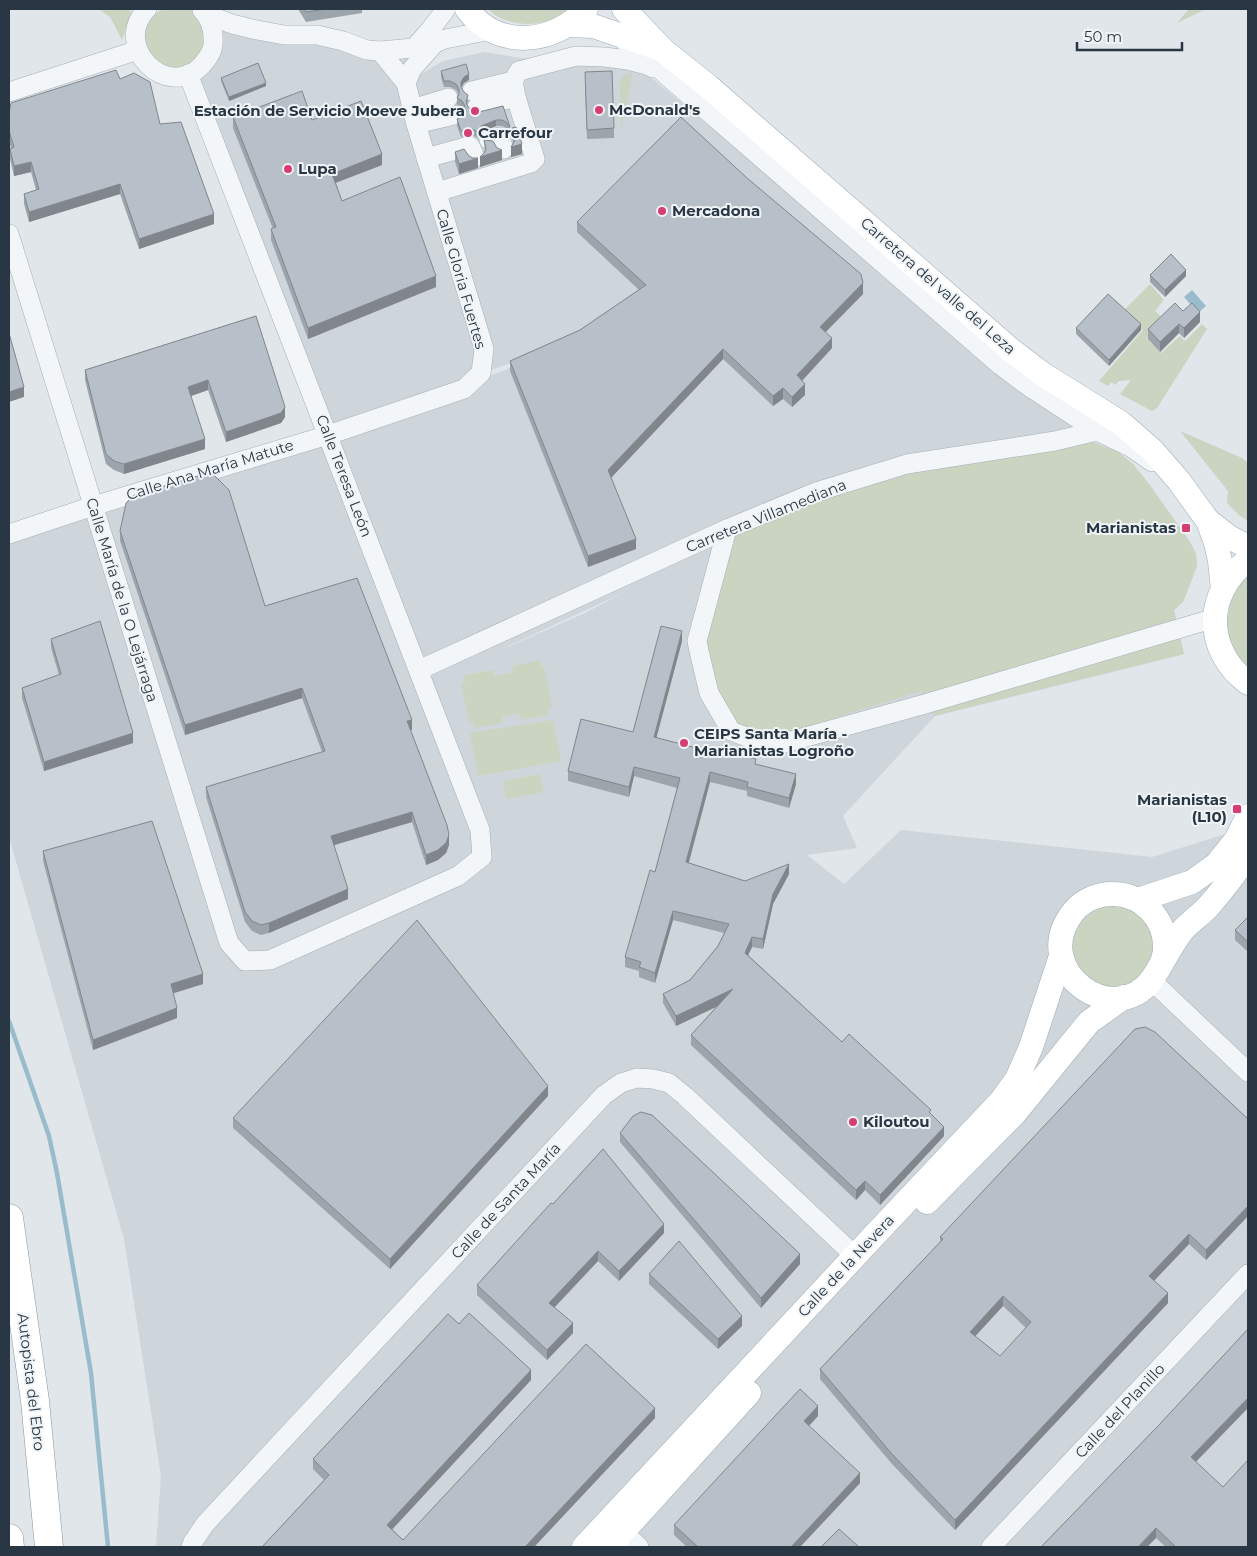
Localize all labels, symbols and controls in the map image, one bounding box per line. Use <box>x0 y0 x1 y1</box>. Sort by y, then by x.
scale bar <box>1077 20 1182 52</box>
text: 50 m <box>1084 27 1122 46</box>
place label: McDonald's <box>609 100 700 119</box>
place label: Estación de Servicio Moeve Jubera <box>194 101 465 120</box>
marker: McDonald's <box>593 104 605 116</box>
marker: Estación de Servicio Moeve Jubera <box>469 105 481 117</box>
place label: Carrefour <box>478 123 553 142</box>
marker: Carrefour <box>462 127 474 139</box>
place label: Lupa <box>298 159 337 178</box>
marker: Lupa <box>282 163 294 175</box>
place label: Mercadona <box>672 201 760 220</box>
marker: Mercadona <box>656 205 668 217</box>
street label: Calle Gloria Fuertes <box>432 207 491 351</box>
street label: Carretera del valle del Leza <box>857 213 1020 358</box>
street label: Calle Teresa León <box>312 412 377 540</box>
street label: Calle Ana María Matute <box>124 435 296 504</box>
street label: Carretera Villamediana <box>683 475 849 556</box>
street label: Calle María de la O Lejárraga <box>82 495 163 704</box>
place label: Marianistas <box>1086 518 1176 537</box>
marker: Marianistas <box>1180 522 1192 534</box>
place label: CEIPS Santa María - Marianistas Logroño <box>694 724 854 760</box>
marker: CEIPS Santa María - Marianistas Logroño <box>678 737 690 749</box>
place label: Marianistas (L10) <box>1137 790 1227 826</box>
marker: Marianistas (L10) <box>1231 803 1243 815</box>
place label: Kiloutou <box>863 1112 930 1131</box>
marker: Kiloutou <box>847 1116 859 1128</box>
street label: Calle de Santa María <box>447 1138 565 1263</box>
street label: Calle de la Nevera <box>793 1211 898 1321</box>
street label: Autopista del Ebro <box>14 1312 49 1452</box>
street label: Calle del Planillo <box>1071 1359 1169 1462</box>

